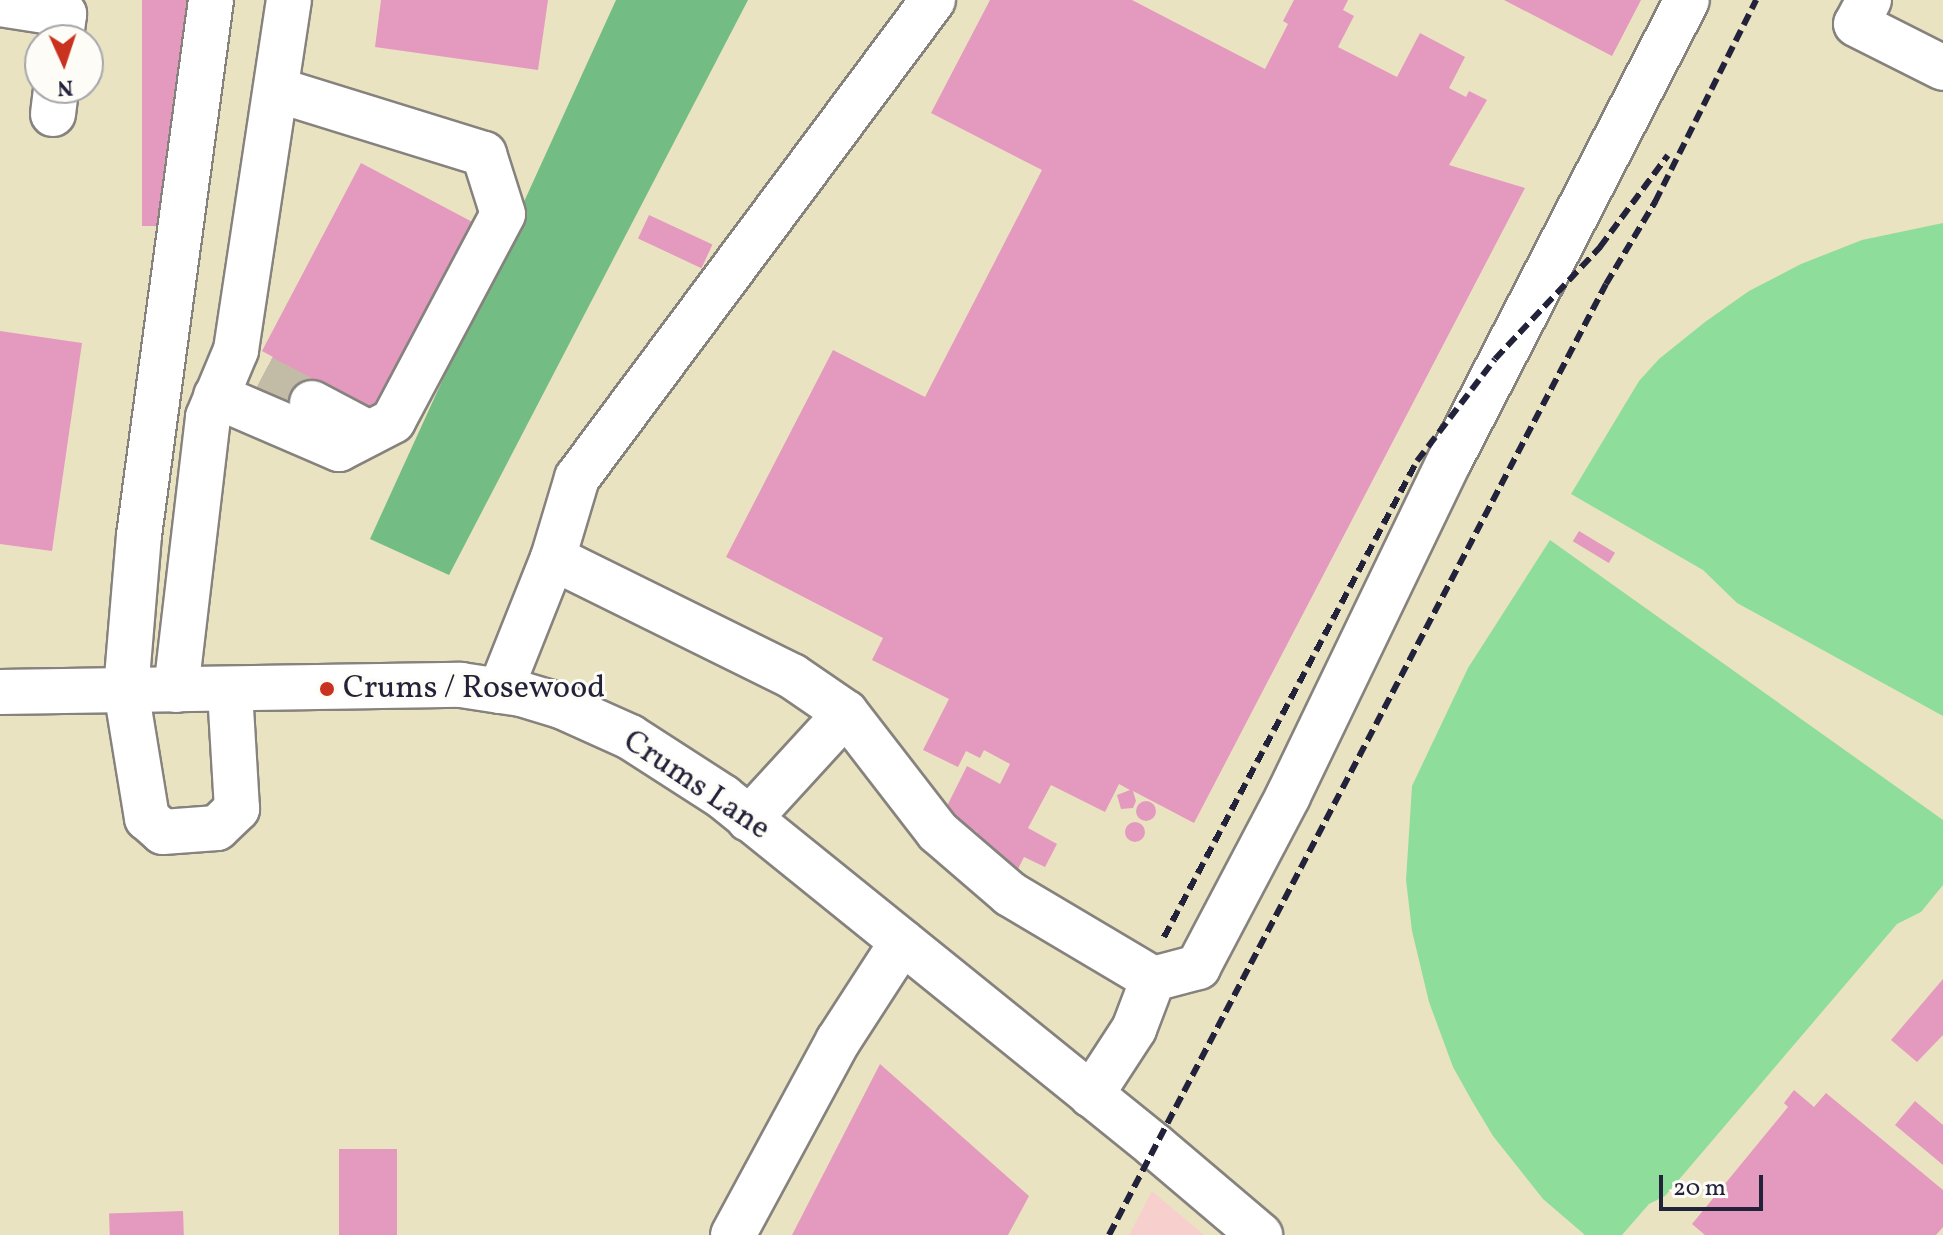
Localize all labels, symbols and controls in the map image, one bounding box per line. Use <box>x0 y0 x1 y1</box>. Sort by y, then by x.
north arrow <box>24 24 104 104</box>
text: N <box>56 71 74 102</box>
place label: Crums / Rosewood <box>343 670 605 708</box>
marker: Crums / Rosewood <box>318 680 336 698</box>
street label: Crums Lane <box>615 723 777 849</box>
scale bar <box>1663 1159 1767 1209</box>
text: 20 m <box>1673 1172 1726 1206</box>

